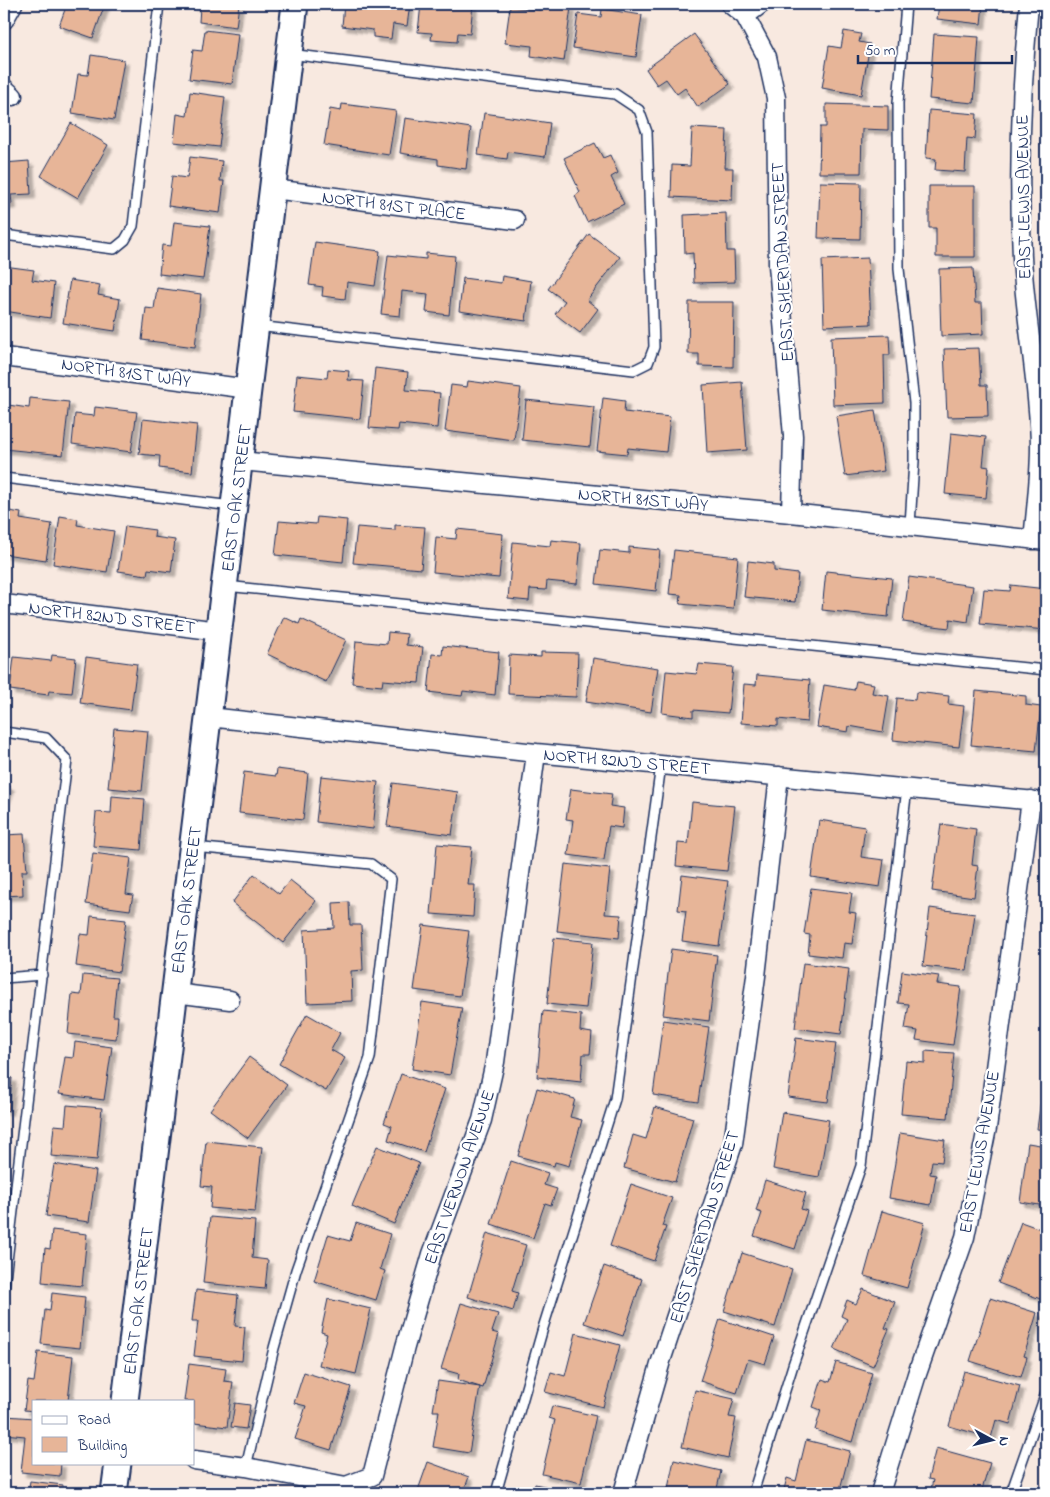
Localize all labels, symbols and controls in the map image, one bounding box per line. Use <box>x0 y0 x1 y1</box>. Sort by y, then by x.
scale bar <box>858 32 1011 64</box>
text: 50 m <box>865 40 896 62</box>
street label: EAST LEWIS AVENUE <box>1011 114 1039 280</box>
street label: EAST SHERIDAN STREET <box>766 161 802 363</box>
street label: NORTH 81ST PLACE <box>320 185 467 229</box>
street label: NORTH 81ST WAY <box>59 352 193 396</box>
street label: EAST OAK STREET <box>216 423 260 574</box>
street label: NORTH 81ST WAY <box>577 482 710 520</box>
street label: NORTH 82ND STREET <box>27 596 197 642</box>
street label: NORTH 82ND STREET <box>542 743 711 783</box>
street label: EAST OAK STREET <box>166 825 210 976</box>
street label: EAST LEWIS AVENUE <box>954 1069 1008 1236</box>
street label: EAST VERNON AVENUE <box>419 1087 503 1268</box>
street label: EAST SHERIDAN STREET <box>664 1128 748 1327</box>
street label: EAST OAK STREET <box>118 1226 162 1377</box>
legend <box>32 1400 195 1464</box>
text: Road <box>78 1409 111 1431</box>
north arrow <box>968 1414 1018 1464</box>
text: Building <box>77 1435 127 1458</box>
text: N <box>992 1435 1014 1447</box>

